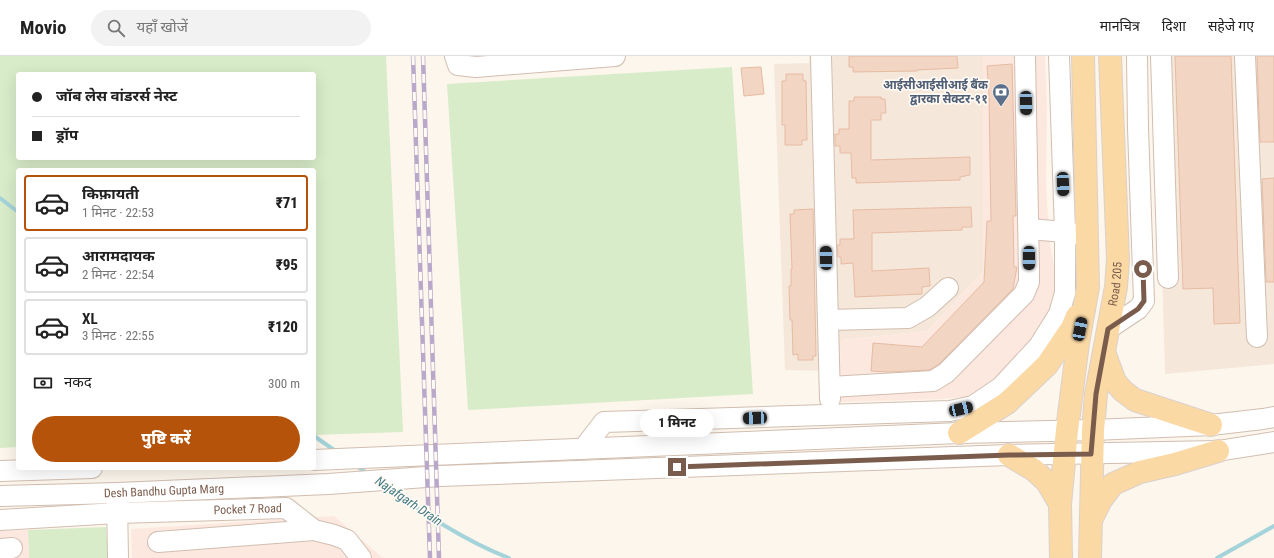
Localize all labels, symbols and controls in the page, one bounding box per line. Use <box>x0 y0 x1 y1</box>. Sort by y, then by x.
search box <box>91 10 371 46</box>
text: Movio <box>20 16 67 39</box>
icon: search <box>105 17 127 39</box>
text: यहाँ खोजें <box>137 18 188 36</box>
text: मानचित्र <box>1100 18 1140 34</box>
text: दिशा <box>1162 18 1186 34</box>
text: सहेजे गए <box>1208 18 1254 34</box>
place label: आईसीआईसीआई बैंक द्वारका सेक्टर-११ <box>883 77 989 106</box>
bank icon: आईसीआईसीआई बैंक द्वारका सेक्टर-११ <box>991 82 1011 107</box>
text: जॉब लेस वांडरर्स नेस्ट <box>56 87 177 105</box>
car <box>1020 91 1032 115</box>
text: ड्रॉप <box>56 126 78 144</box>
car <box>1057 172 1069 196</box>
icon: car <box>34 185 70 221</box>
text: किफ़ायती <box>82 185 139 203</box>
text: ₹71 <box>276 194 298 212</box>
text: 1 मिनट · 22:53 <box>82 205 154 220</box>
car <box>820 246 832 270</box>
car <box>1023 246 1035 270</box>
icon: car <box>34 247 70 283</box>
text: आरामदायक <box>82 247 155 265</box>
text: ₹95 <box>276 256 298 274</box>
route start <box>1134 260 1152 278</box>
street label: Road 205 <box>1106 261 1125 307</box>
text: 2 मिनट · 22:54 <box>82 267 154 282</box>
icon: car <box>34 309 70 345</box>
text: XL <box>82 310 98 328</box>
car <box>1072 316 1088 342</box>
text: ₹120 <box>268 318 298 336</box>
text: 3 मिनट · 22:55 <box>82 328 154 343</box>
icon: cash <box>32 372 54 394</box>
text: नकद <box>64 373 92 391</box>
text: 300 m <box>268 376 300 391</box>
car <box>948 400 974 418</box>
callout: 1 मिनट <box>640 409 714 437</box>
car <box>743 412 767 424</box>
text: 1 मिनट <box>658 415 696 430</box>
button: पुष्टि करें <box>32 416 300 462</box>
route end <box>668 458 686 476</box>
water label: Najafgarh Drain <box>373 473 445 529</box>
street label: Desh Bandhu Gupta Marg <box>104 481 224 500</box>
street label: Pocket 7 Road <box>213 501 282 517</box>

